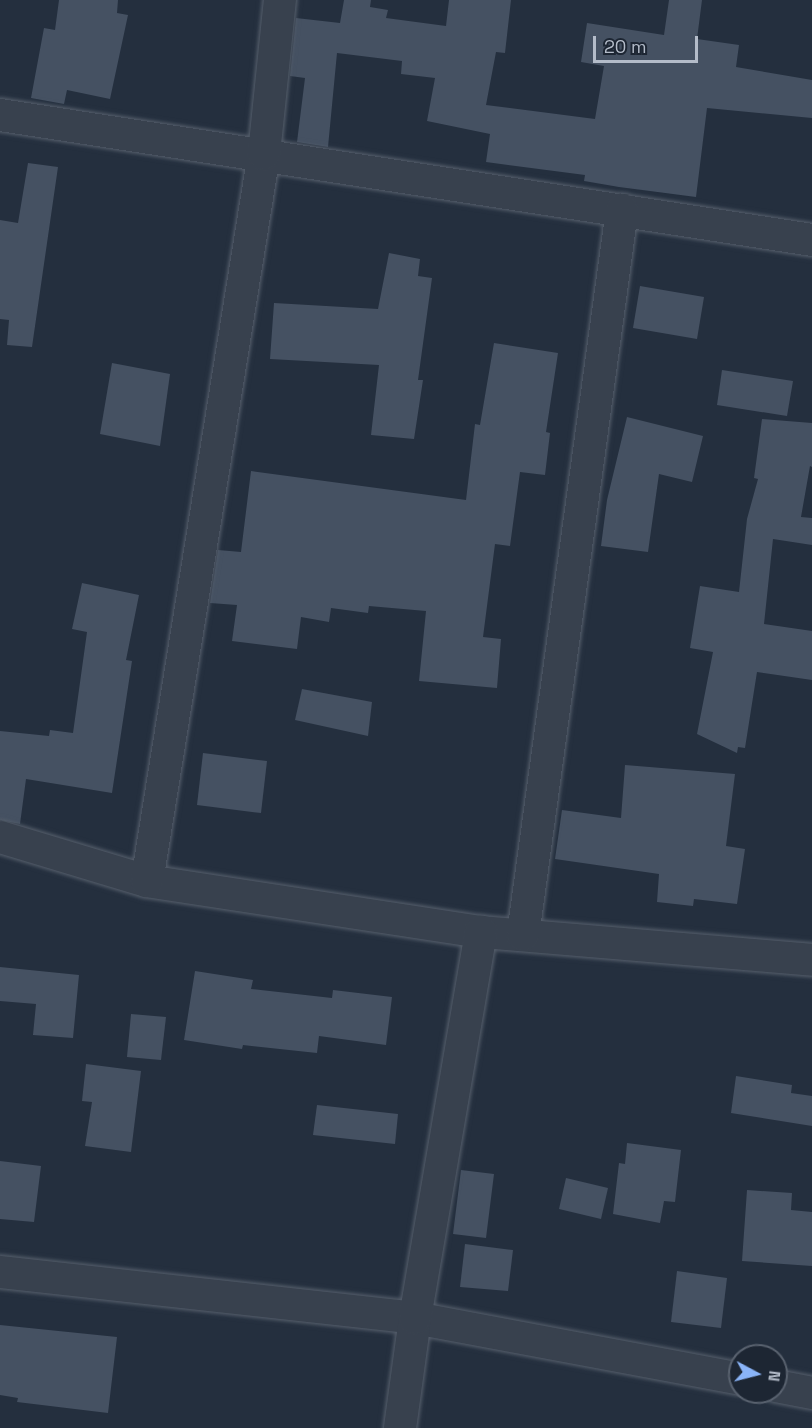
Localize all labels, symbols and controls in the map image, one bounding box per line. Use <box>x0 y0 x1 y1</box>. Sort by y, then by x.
scale bar <box>596 24 701 62</box>
text: 20 m <box>604 35 647 58</box>
north arrow <box>728 1344 788 1404</box>
text: N <box>763 1369 785 1383</box>

